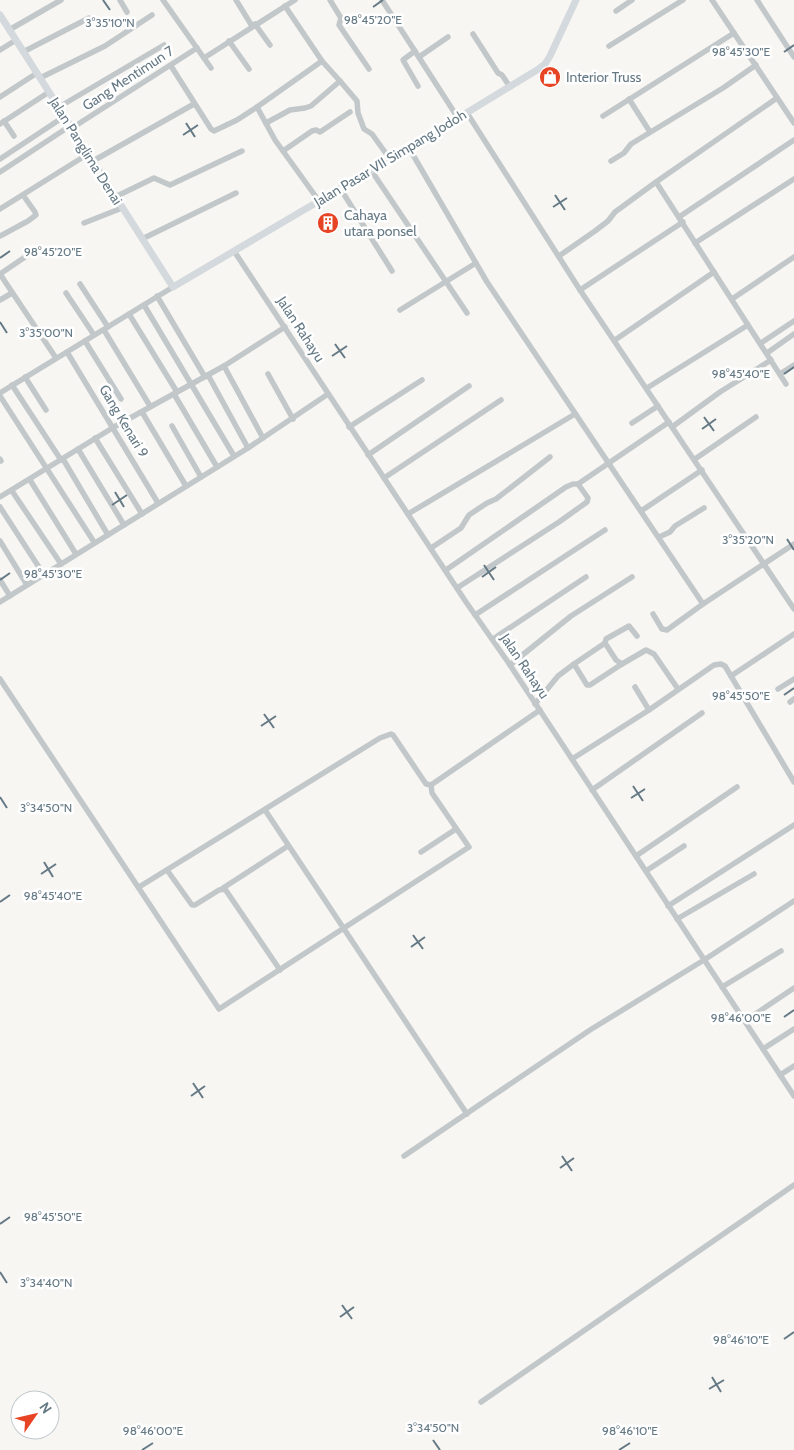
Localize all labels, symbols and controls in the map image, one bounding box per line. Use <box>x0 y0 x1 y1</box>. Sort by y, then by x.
text: 98°45'20"E <box>344 12 402 27</box>
text: 3°35'10"N <box>85 15 135 30</box>
street label: Gang Mentimun 7 <box>79 42 177 114</box>
text: 98°45'30"E <box>712 44 770 59</box>
shop icon: Interior Truss <box>538 65 562 89</box>
place label: Interior Truss <box>566 68 641 86</box>
street label: Jalan Panglima Denai <box>45 93 126 208</box>
street label: Jalan Pasar VII Simpang Jodoh <box>310 105 469 211</box>
place label: Cahaya utara ponsel <box>344 206 417 240</box>
building icon: Cahaya utara ponsel <box>316 211 340 235</box>
text: 98°45'20"E <box>24 244 82 259</box>
street label: Jalan Rahayu <box>273 292 329 365</box>
text: 3°35'00"N <box>19 325 73 340</box>
text: 98°45'40"E <box>712 366 771 381</box>
street label: Gang Kenari 9 <box>95 381 153 461</box>
text: 3°35'20"N <box>722 532 774 547</box>
text: 98°45'30"E <box>24 566 82 581</box>
street label: Jalan Rahayu <box>496 629 553 702</box>
text: 98°45'50"E <box>712 688 770 703</box>
text: 3°34'50"N <box>20 800 72 815</box>
text: 98°45'40"E <box>24 888 83 903</box>
text: 98°46'00"E <box>711 1010 772 1025</box>
text: 98°45'50"E <box>24 1209 82 1224</box>
text: 3°34'40"N <box>20 1275 72 1290</box>
text: 98°46'10"E <box>713 1332 769 1347</box>
north arrow <box>10 1390 60 1440</box>
text: N <box>36 1399 56 1417</box>
text: 3°34'50"N <box>407 1420 459 1435</box>
text: 98°46'00"E <box>123 1423 184 1438</box>
text: 98°46'10"E <box>602 1423 658 1438</box>

